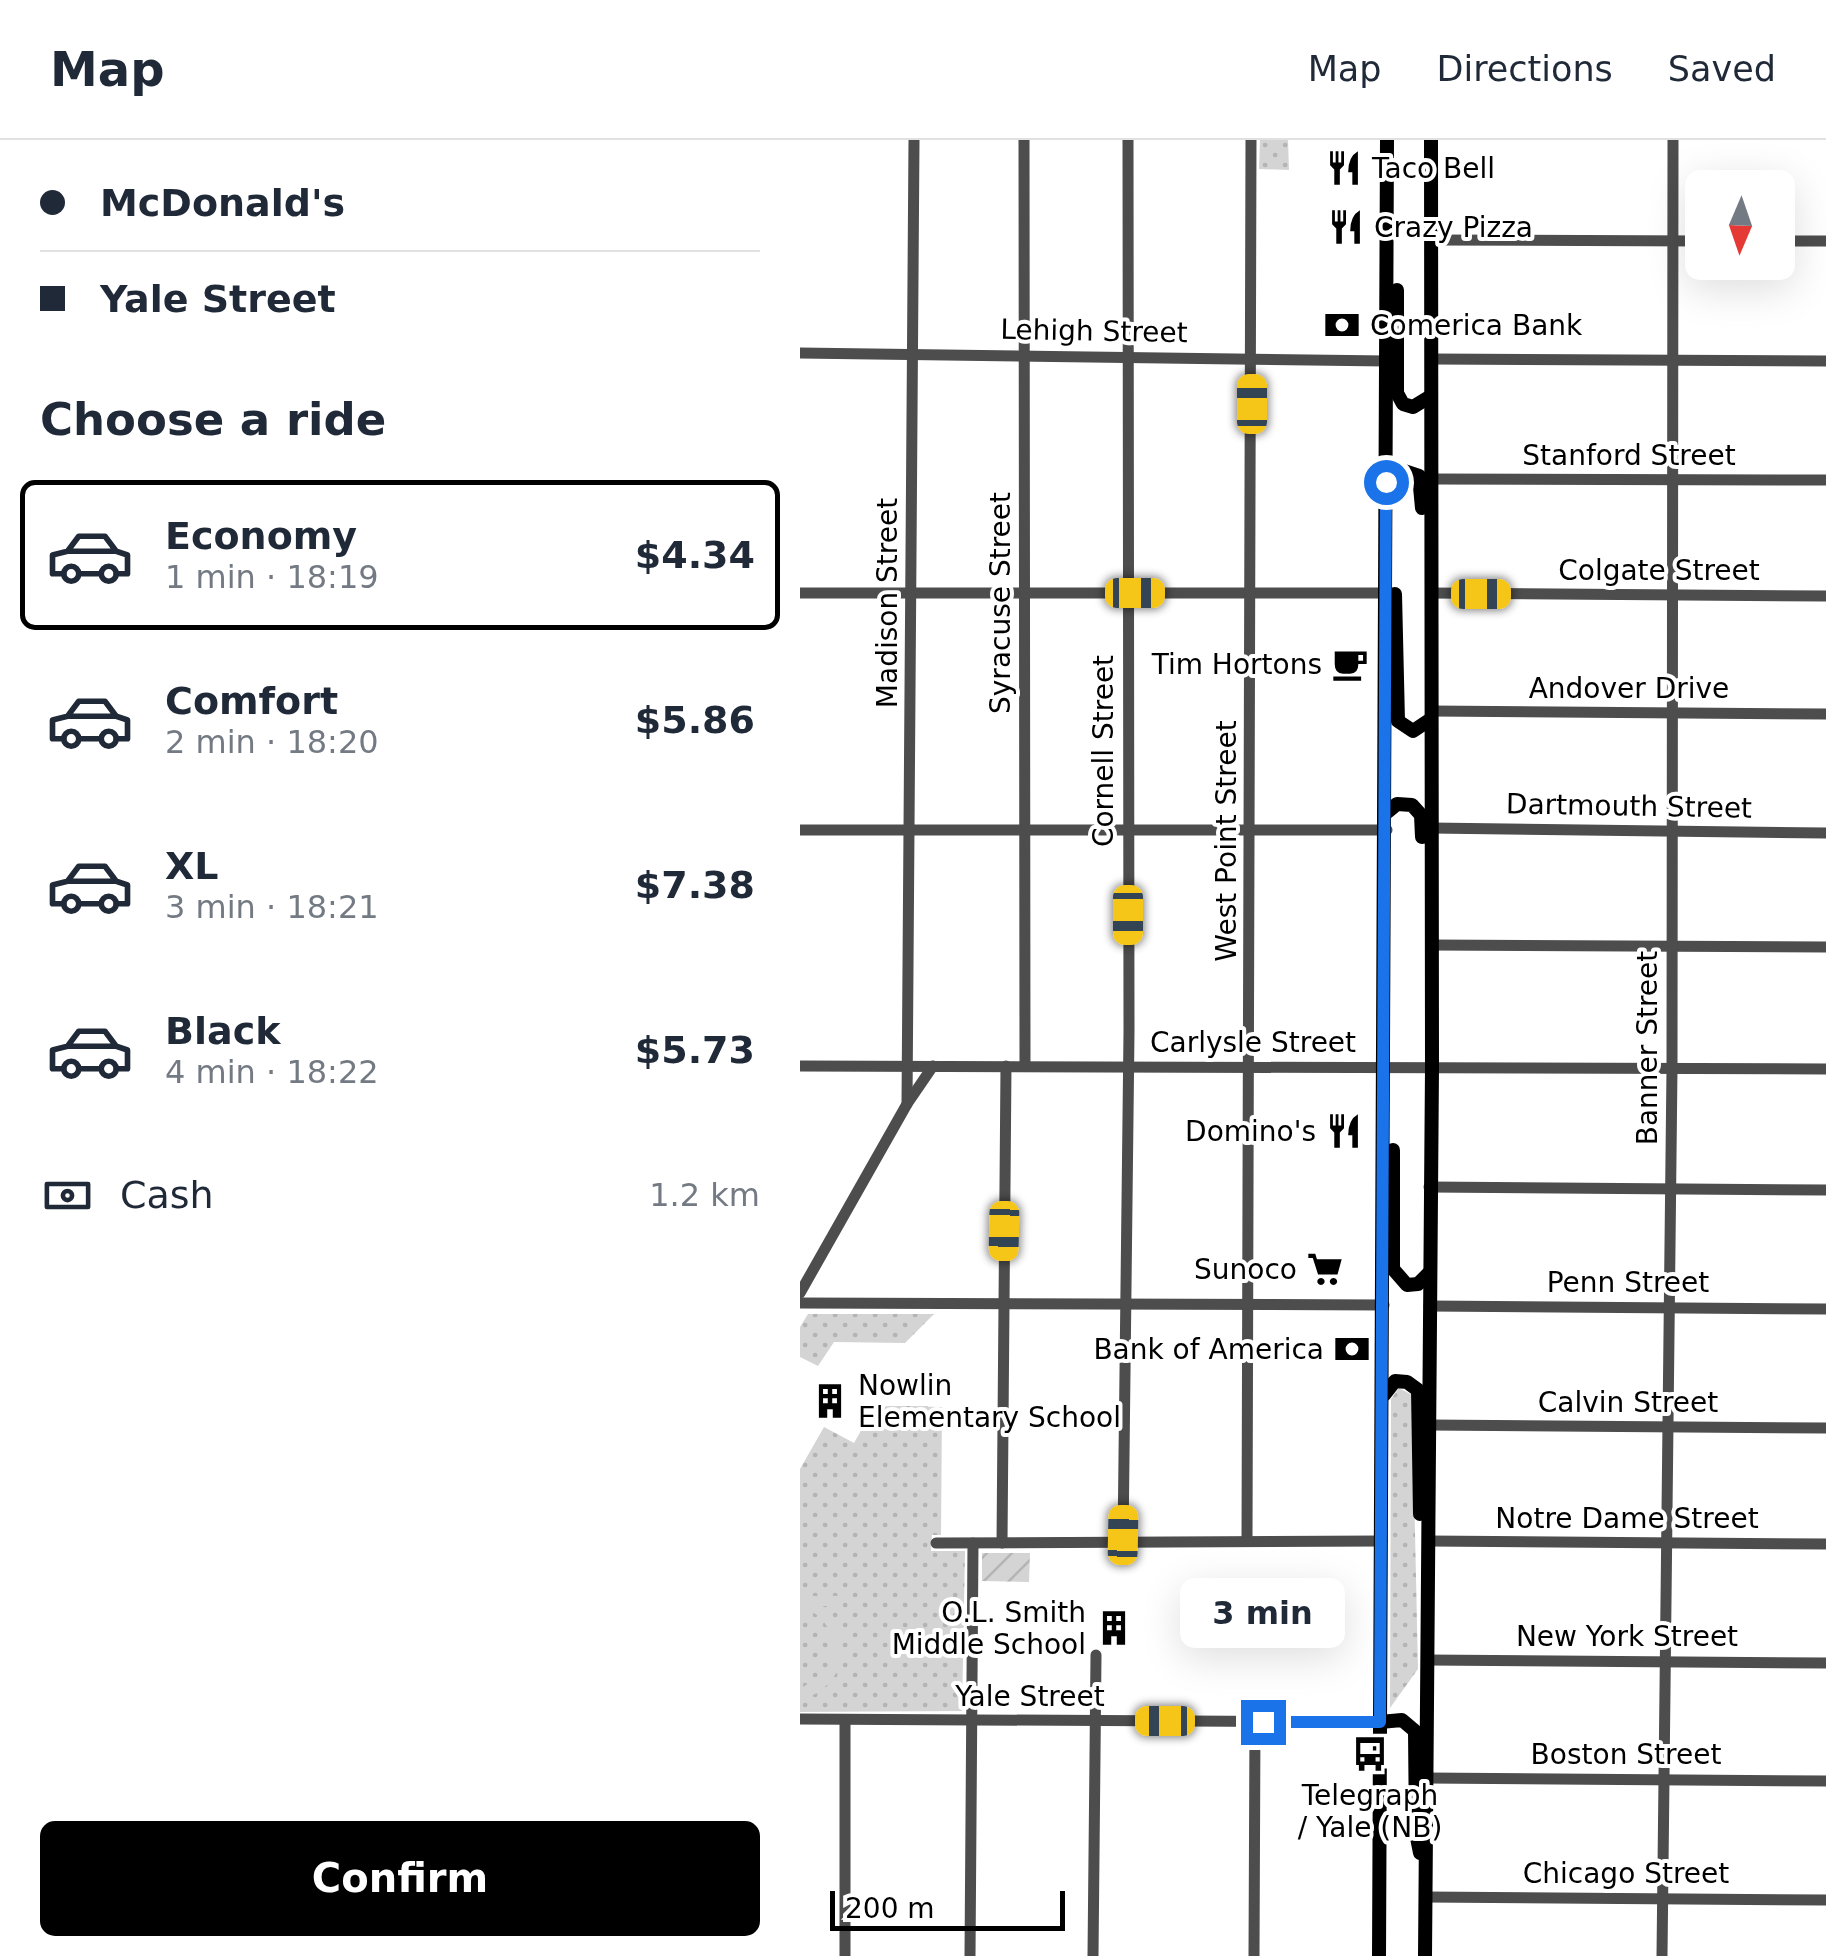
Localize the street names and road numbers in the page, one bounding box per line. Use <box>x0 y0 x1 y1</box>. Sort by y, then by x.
street label: Lehigh Street <box>1000 313 1188 349</box>
street label: Stanford Street <box>1522 439 1736 472</box>
street label: Syracuse Street <box>984 492 1017 714</box>
street label: Madison Street <box>871 498 904 708</box>
street label: Colgate Street <box>1558 554 1760 587</box>
street label: Cornell Street <box>1087 655 1120 847</box>
street label: Andover Drive <box>1529 672 1729 705</box>
street label: West Point Street <box>1210 720 1243 962</box>
street label: Dartmouth Street <box>1506 787 1752 825</box>
street label: Banner Street <box>1631 951 1664 1145</box>
street label: Carlysle Street <box>1150 1026 1356 1059</box>
street label: Penn Street <box>1547 1266 1709 1299</box>
street label: Calvin Street <box>1538 1386 1718 1419</box>
street label: Notre Dame Street <box>1495 1502 1759 1535</box>
street label: New York Street <box>1516 1620 1738 1653</box>
street label: Yale Street <box>954 1680 1105 1713</box>
street label: Boston Street <box>1531 1738 1721 1771</box>
street label: Chicago Street <box>1523 1857 1729 1890</box>

